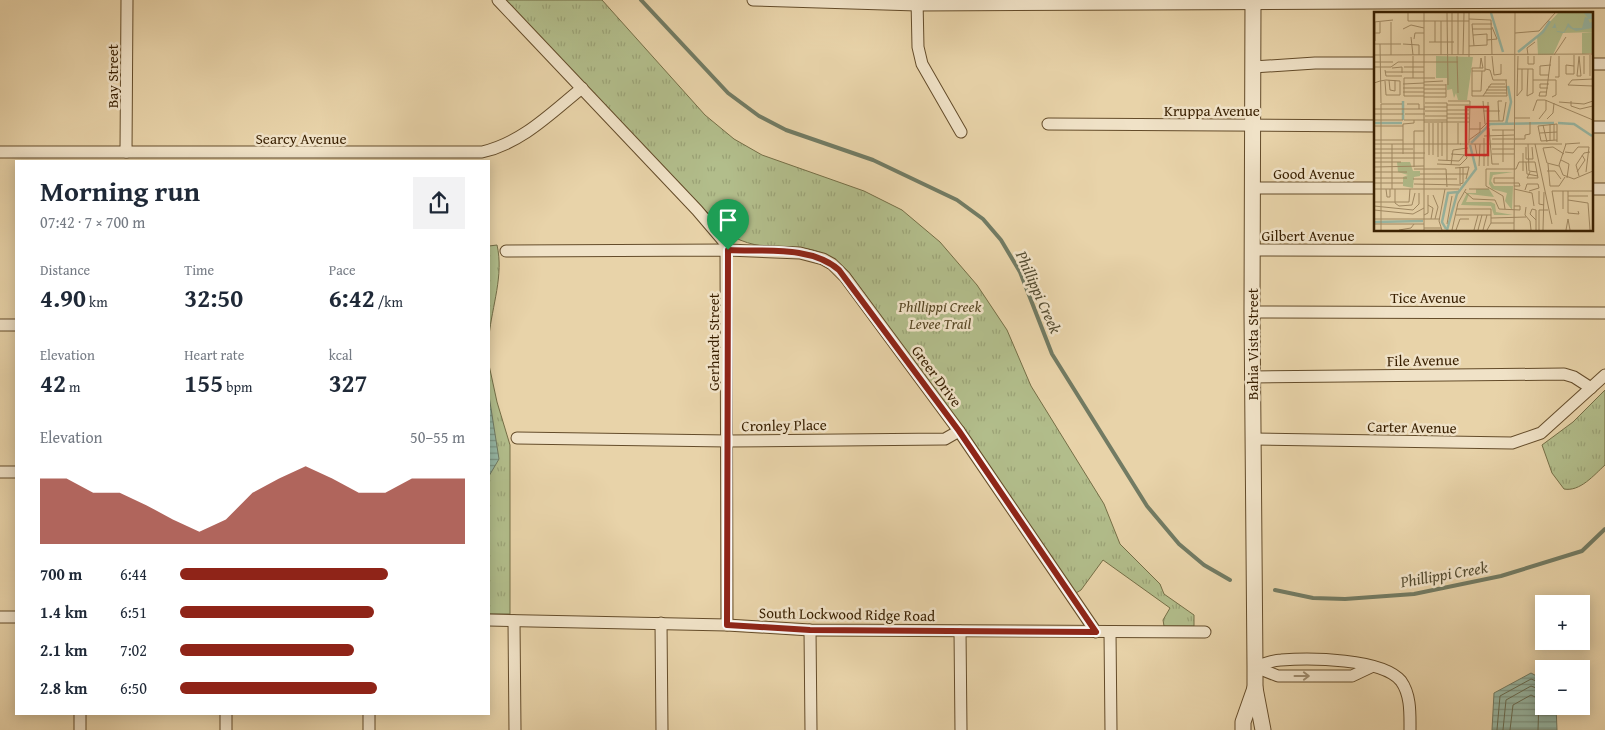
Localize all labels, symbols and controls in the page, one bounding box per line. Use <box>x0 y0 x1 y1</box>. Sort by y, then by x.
inset map <box>1374 12 1592 231</box>
street label: Bay Street <box>102 43 123 108</box>
street label: Kruppa Avenue <box>1164 100 1260 121</box>
street label: Searcy Avenue <box>256 128 346 149</box>
street label: Good Avenue <box>1273 163 1355 184</box>
text: Morning run <box>40 170 200 211</box>
button: share <box>413 177 465 229</box>
pin <box>707 199 749 250</box>
icon: arrive <box>714 206 742 234</box>
text: 07:42 · 7 × 700 m <box>40 210 145 234</box>
street label: Gilbert Avenue <box>1262 225 1354 246</box>
water label: Phillippi Creek <box>1010 246 1068 338</box>
text: Distance <box>40 260 90 280</box>
text: Time <box>184 260 214 280</box>
text: Pace <box>329 260 356 280</box>
text: 4.90 <box>40 280 86 316</box>
text: 32:50 <box>184 280 243 316</box>
text: 6:42 <box>329 280 375 316</box>
street label: Bahia Vista Street <box>1242 287 1263 400</box>
street label: Tice Avenue <box>1390 287 1466 308</box>
text: km <box>86 292 108 312</box>
text: /km <box>375 292 403 312</box>
street label: Gerhardt Street <box>703 292 724 391</box>
park label: Phillippi Creek Levee Trail <box>898 296 982 334</box>
street label: Greer Drive <box>907 341 967 411</box>
text: Elevation <box>40 345 95 365</box>
text: Heart rate <box>184 345 244 365</box>
text: kcal <box>329 345 353 365</box>
street label: File Avenue <box>1387 349 1459 371</box>
text: 42 <box>40 365 66 401</box>
text: 155 <box>184 365 223 401</box>
text: 327 <box>329 365 368 401</box>
text: m <box>66 377 80 397</box>
text: bpm <box>223 377 253 397</box>
street label: Cronley Place <box>741 414 827 436</box>
street label: Carter Avenue <box>1367 416 1457 438</box>
text: Elevation <box>40 425 103 449</box>
text: 50–55 m <box>410 425 465 449</box>
water label: Phillippi Creek <box>1397 554 1490 594</box>
text: 700 m <box>40 562 82 586</box>
text: 6:44 <box>120 562 147 586</box>
map controls <box>1535 595 1590 715</box>
button: + <box>1535 595 1590 650</box>
text: 1.4 km <box>40 600 87 624</box>
text: 6:51 <box>120 600 147 624</box>
street label: South Lockwood Ridge Road <box>759 602 935 626</box>
text: 2.1 km <box>40 638 87 662</box>
text: 7:02 <box>120 638 147 662</box>
button: − <box>1535 660 1590 715</box>
one-way arrow <box>1294 671 1310 681</box>
text: 2.8 km <box>40 676 87 700</box>
text: 6:50 <box>120 676 147 700</box>

